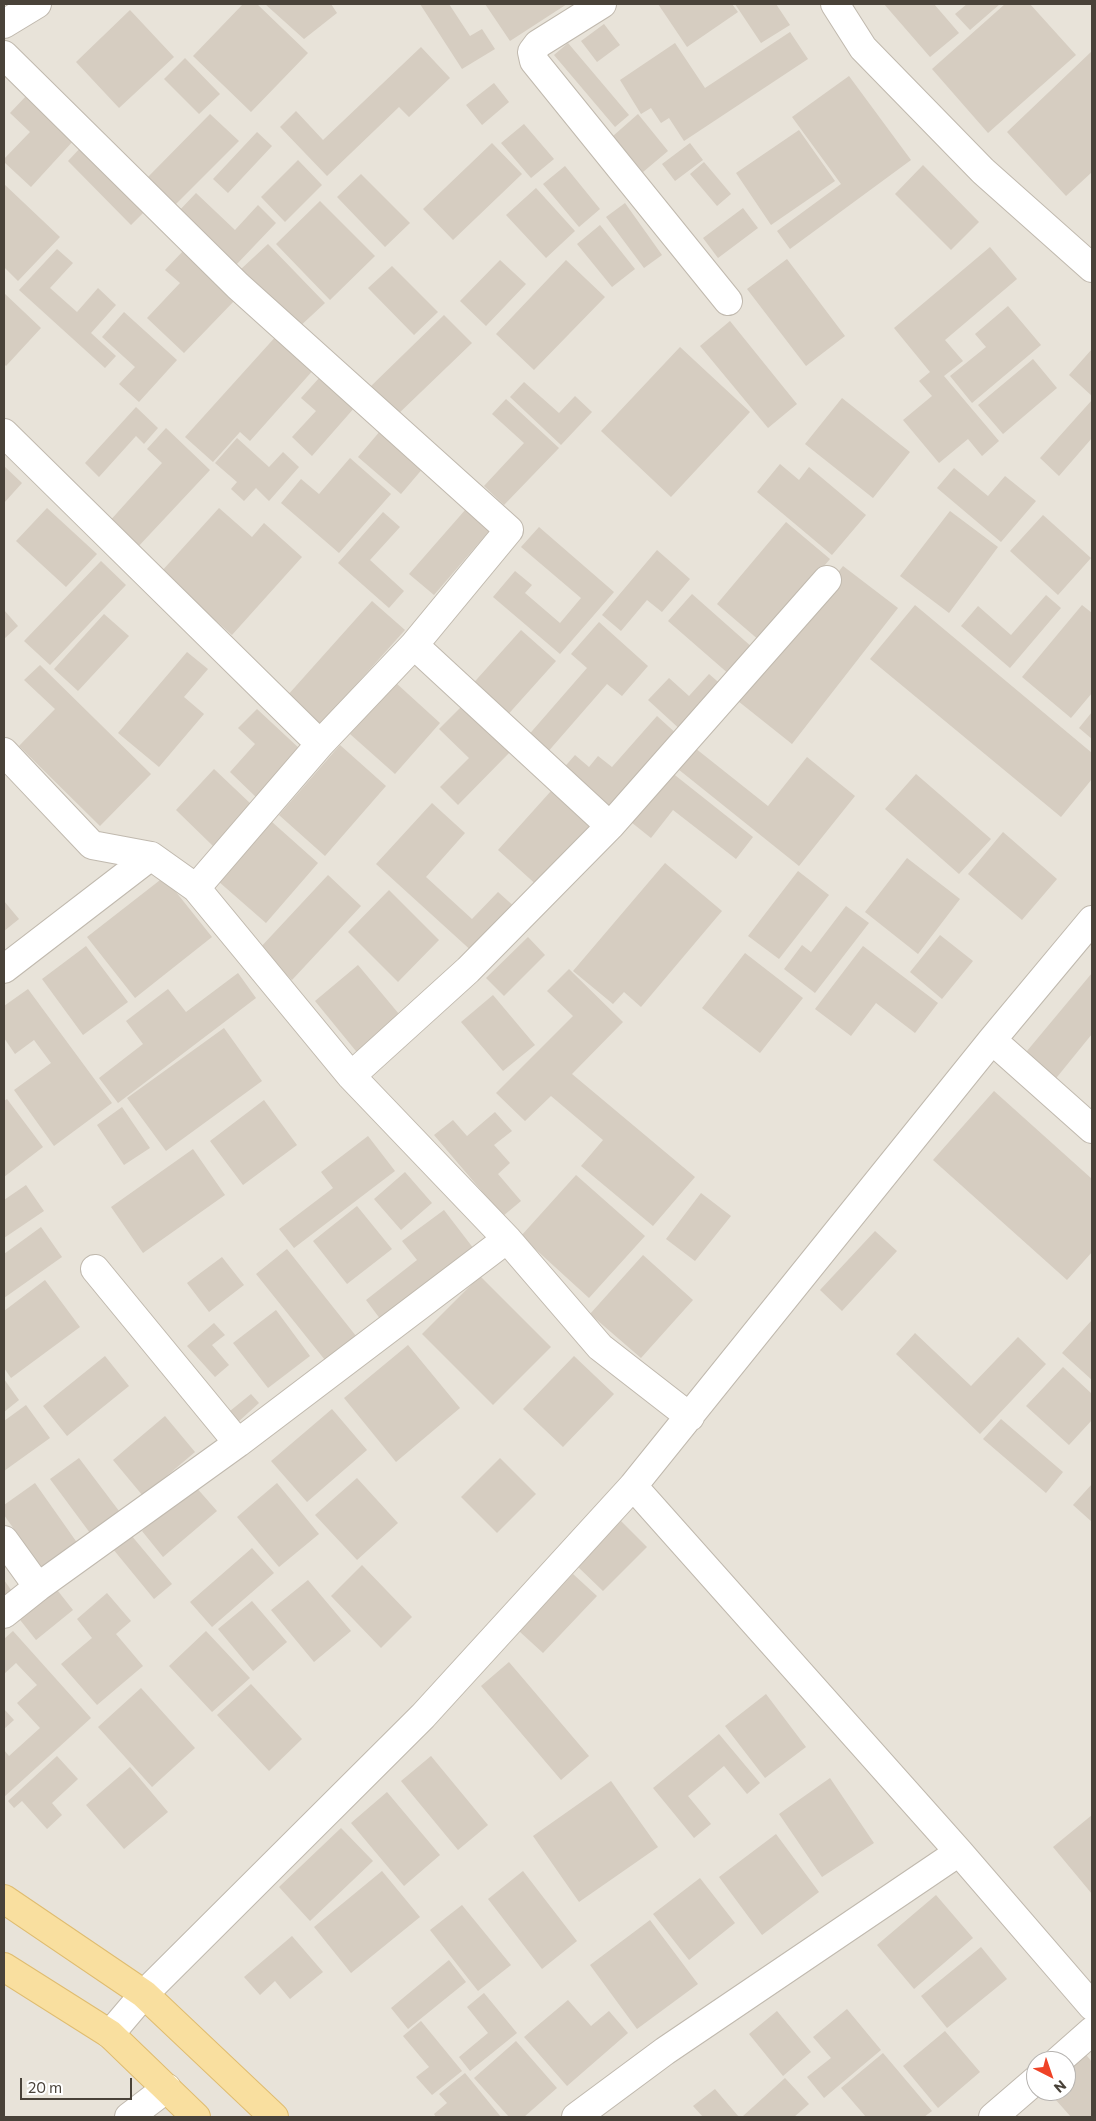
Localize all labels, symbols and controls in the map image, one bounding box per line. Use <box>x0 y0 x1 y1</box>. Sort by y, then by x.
north arrow <box>1026 2051 1076 2101</box>
scale bar <box>22 2068 135 2100</box>
text: N <box>1051 2077 1070 2097</box>
text: 20 m <box>28 2078 62 2096</box>

